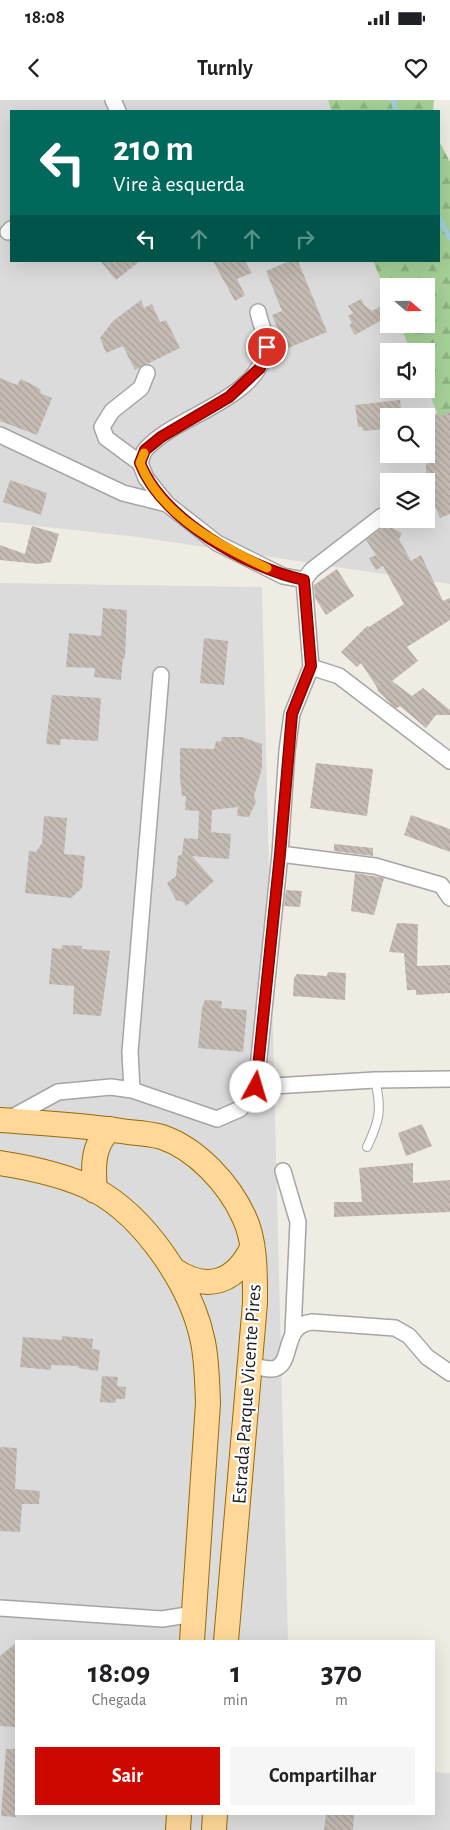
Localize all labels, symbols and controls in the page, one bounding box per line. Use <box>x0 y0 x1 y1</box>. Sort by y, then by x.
text: 18:08 <box>25 8 65 27</box>
icon: back <box>20 54 48 82</box>
icon: heart <box>402 54 430 82</box>
text: Turnly <box>197 57 253 79</box>
icon: left <box>30 130 95 195</box>
text: 210 m <box>113 132 194 167</box>
text: Vire à esquerda <box>113 173 245 195</box>
icon: left <box>132 225 160 253</box>
icon: ahead <box>185 225 213 253</box>
icon: ahead <box>238 225 266 253</box>
icon: right <box>291 225 319 253</box>
north arrow <box>380 278 435 332</box>
map controls <box>380 278 435 528</box>
pin <box>246 326 288 368</box>
icon: arrive <box>253 333 281 361</box>
button: sound <box>380 343 435 398</box>
button: search <box>380 408 435 463</box>
button: layers <box>380 473 435 528</box>
position arrow <box>229 1060 281 1112</box>
street label: Estrada Parque Vicente Pires <box>229 1283 265 1505</box>
text: 18:09 <box>88 1658 150 1688</box>
text: 1 <box>230 1658 241 1688</box>
text: 370 <box>321 1658 362 1688</box>
text: Chegada <box>92 1692 146 1708</box>
text: min <box>223 1692 248 1708</box>
text: m <box>335 1692 348 1708</box>
button: Sair <box>35 1747 220 1805</box>
button: Compartilhar <box>230 1747 415 1805</box>

